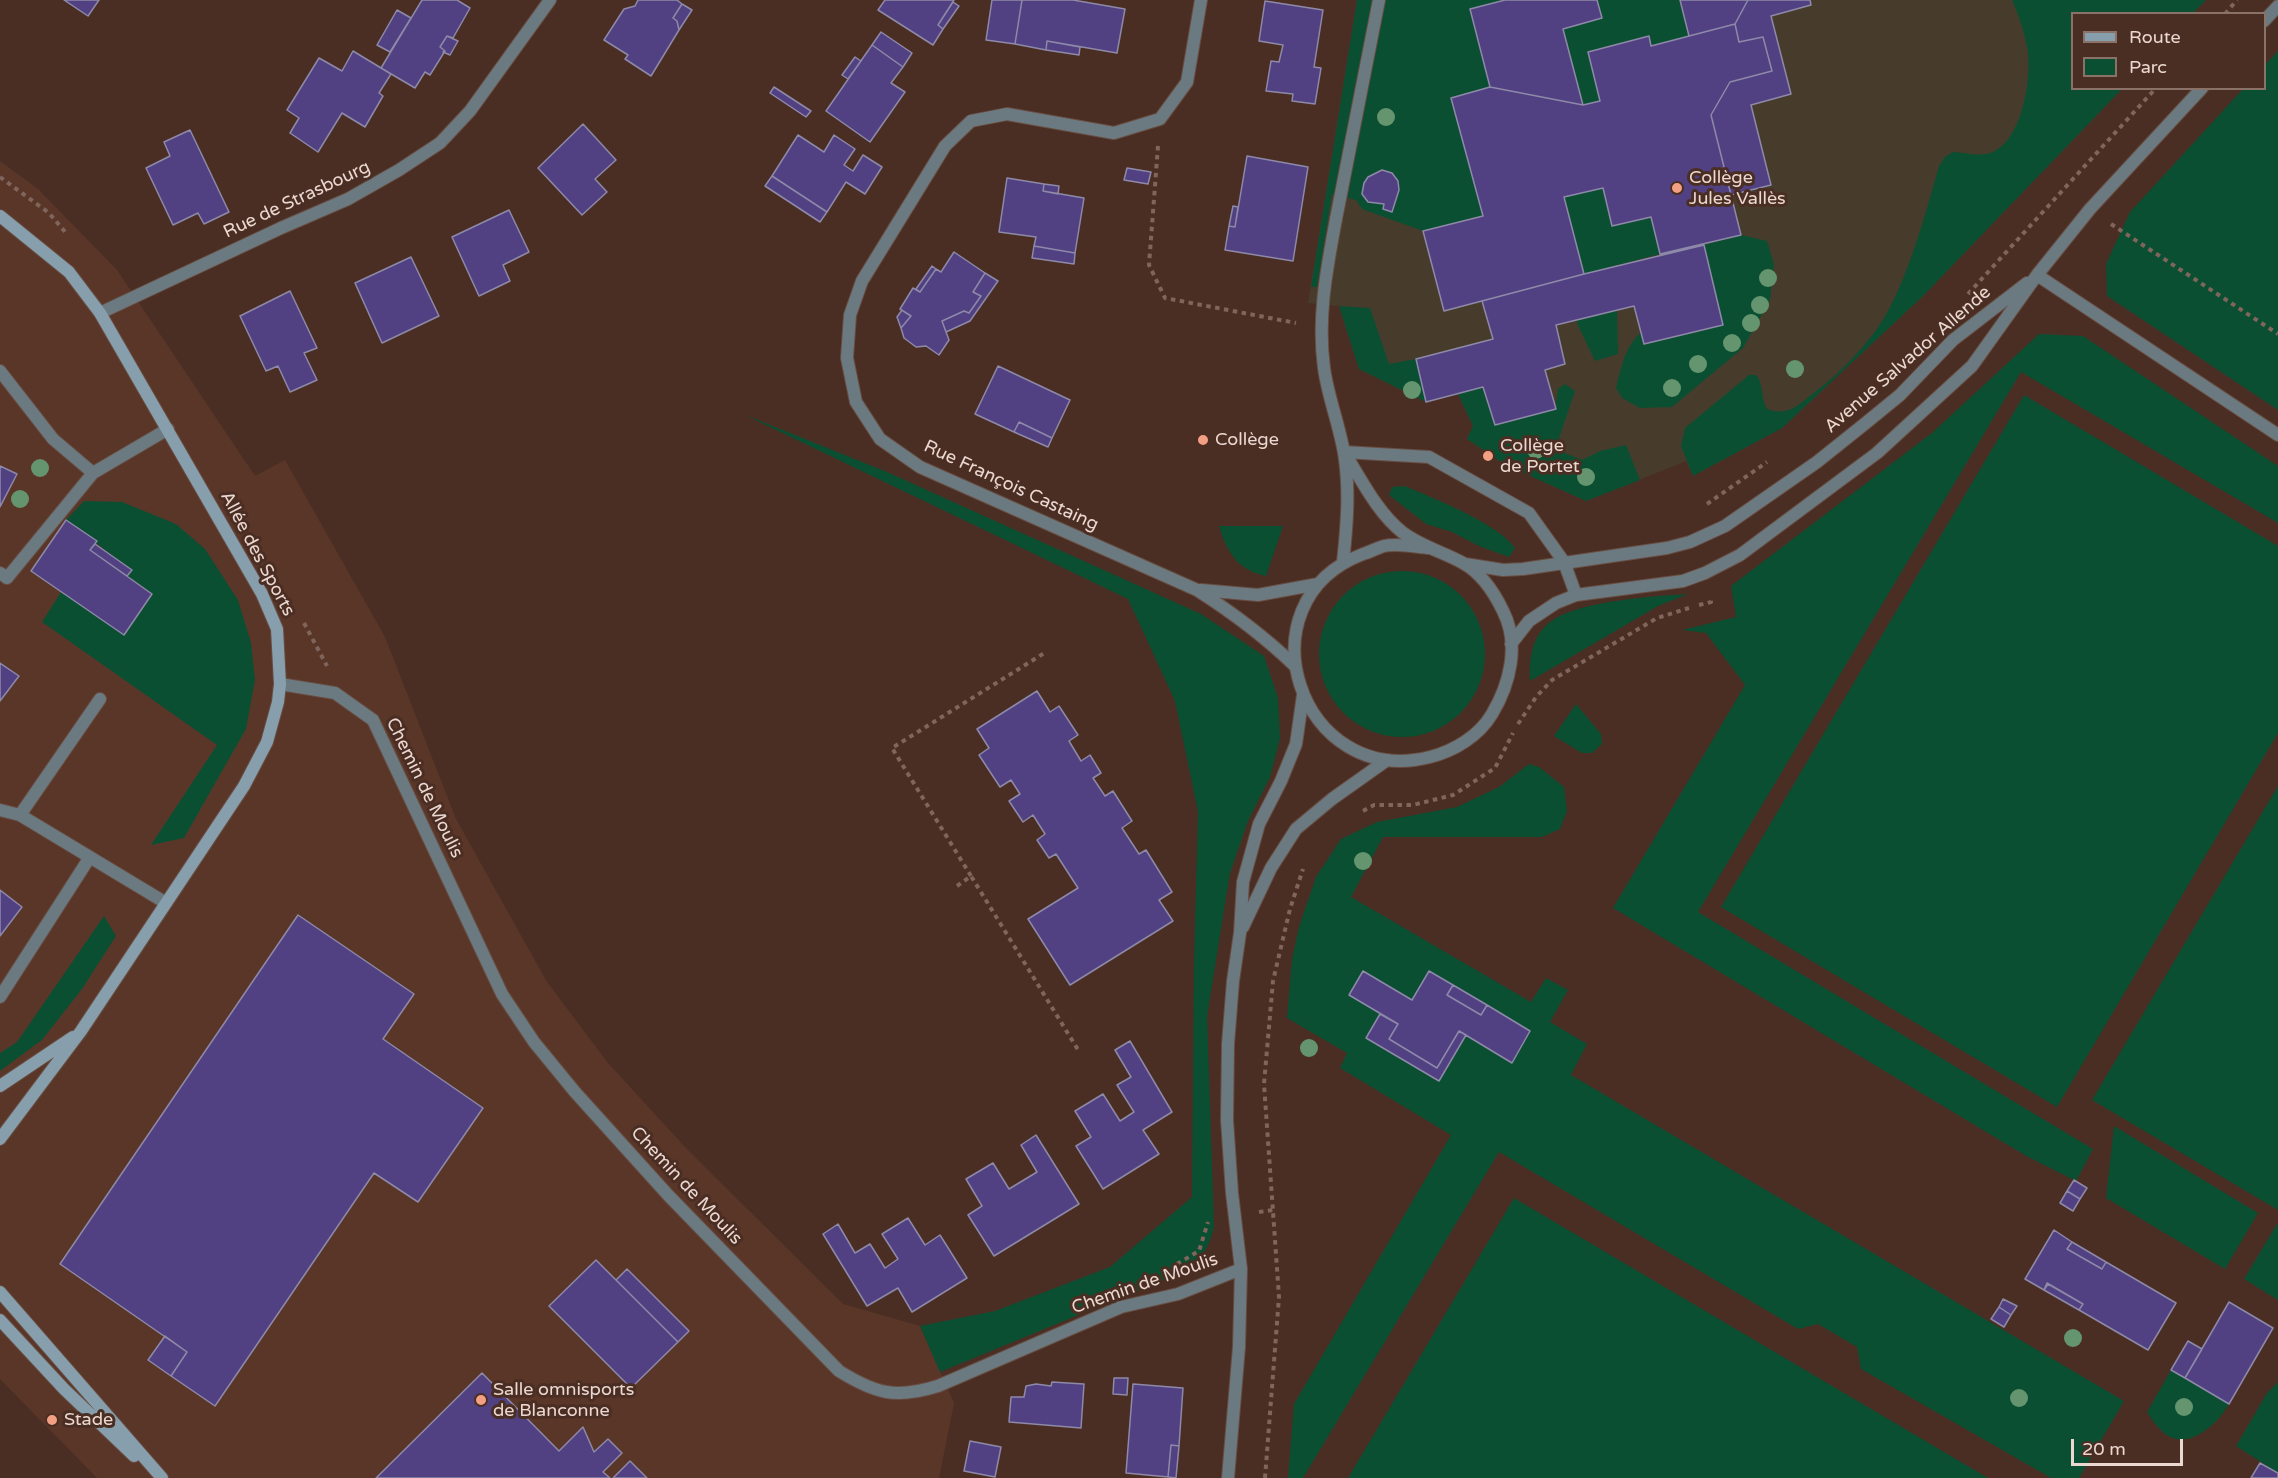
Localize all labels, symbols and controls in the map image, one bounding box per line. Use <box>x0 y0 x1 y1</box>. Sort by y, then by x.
legend <box>2071 12 2266 90</box>
text: Route <box>2129 26 2181 48</box>
text: Parc <box>2129 56 2167 78</box>
street label: Rue de Strasbourg <box>220 157 374 243</box>
place label: Collège Jules Vallès <box>1689 167 1786 210</box>
marker: Collège Jules Vallès <box>1670 181 1684 195</box>
street label: Avenue Salvador Allende <box>1820 282 1996 438</box>
place label: Collège <box>1215 429 1279 451</box>
marker: Collège <box>1196 433 1210 447</box>
place label: Collège de Portet <box>1500 435 1580 478</box>
street label: Rue François Castaing <box>920 436 1102 536</box>
marker: Collège de Portet <box>1481 449 1495 463</box>
street label: Allée des Sports <box>215 488 299 620</box>
street label: Chemin de Moulis <box>381 714 467 862</box>
street label: Chemin de Moulis <box>626 1123 746 1249</box>
street label: Chemin de Moulis <box>1069 1249 1221 1319</box>
place label: Salle omnisports de Blanconne <box>493 1379 634 1422</box>
marker: Salle omnisports de Blanconne <box>474 1393 488 1407</box>
place label: Stade <box>64 1409 113 1431</box>
marker: Stade <box>45 1413 59 1427</box>
scale bar <box>2074 1427 2186 1465</box>
text: 20 m <box>2082 1438 2126 1460</box>

